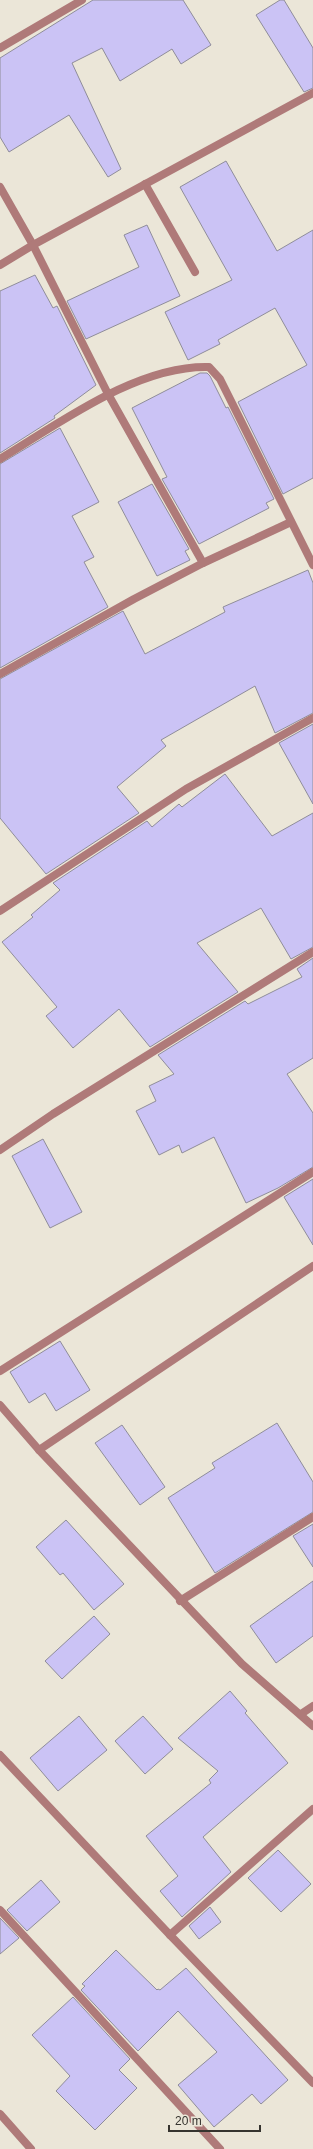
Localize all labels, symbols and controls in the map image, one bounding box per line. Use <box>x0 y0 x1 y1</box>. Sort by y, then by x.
scale bar <box>169 2107 260 2133</box>
text: 20 m <box>175 2114 202 2128</box>

